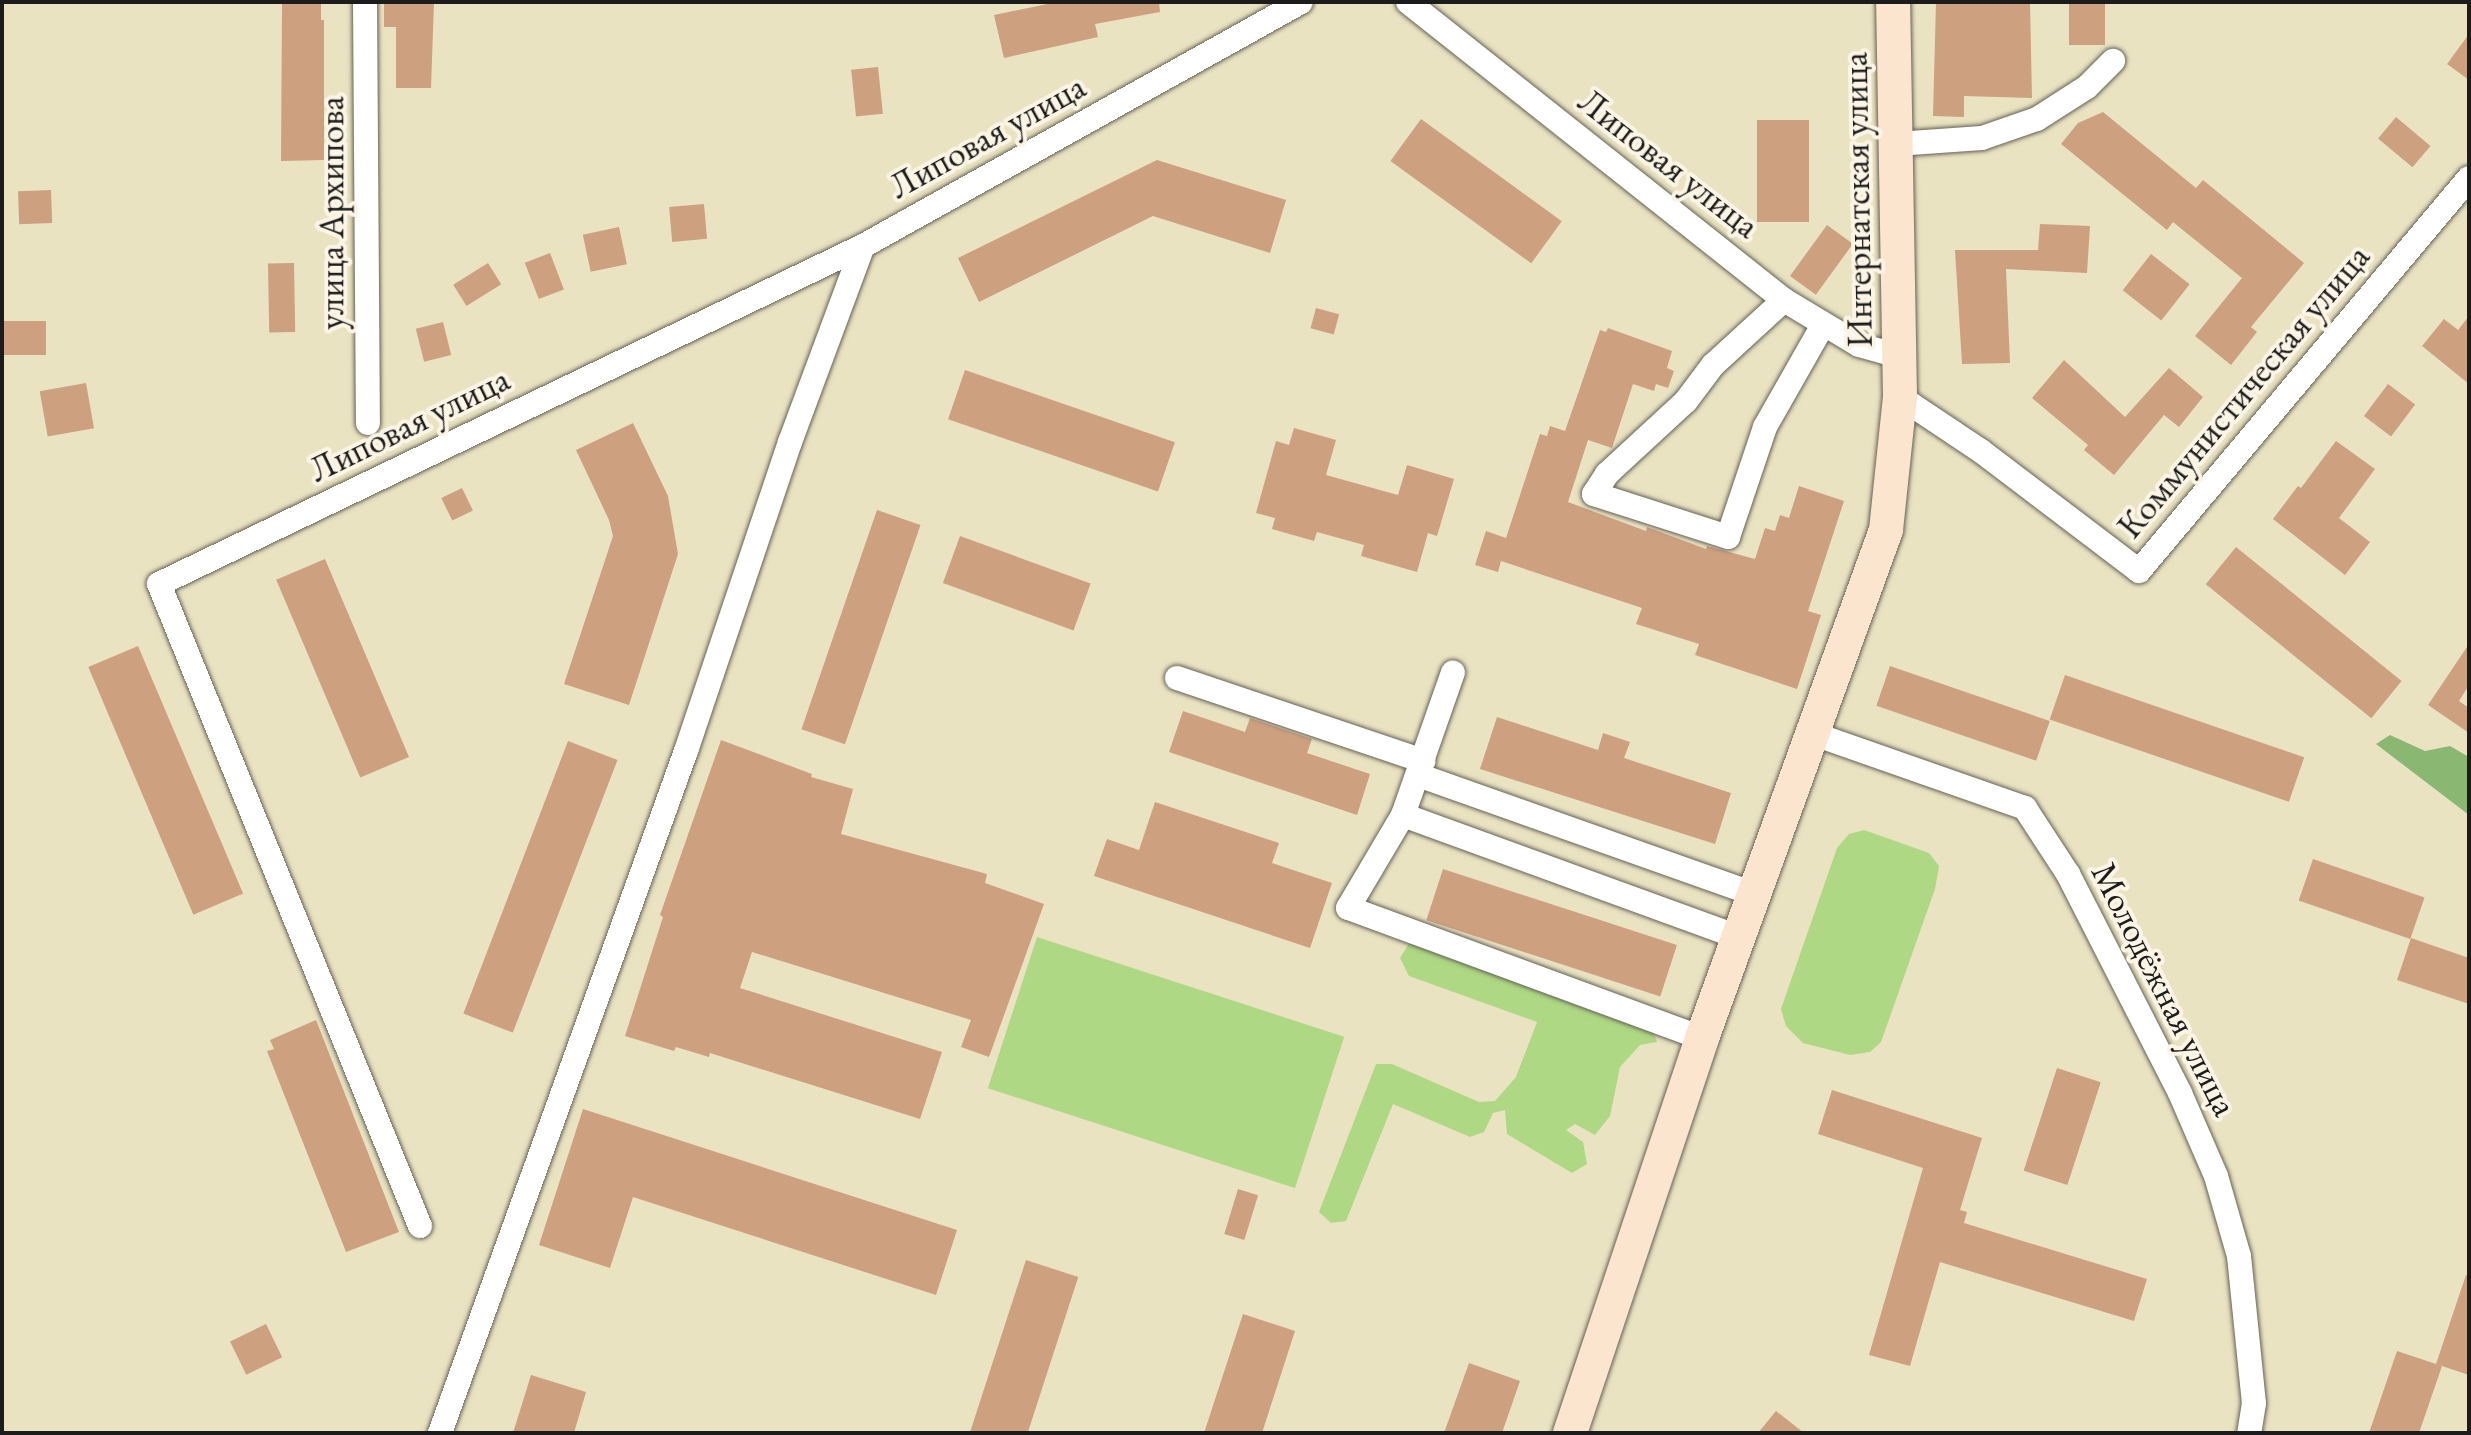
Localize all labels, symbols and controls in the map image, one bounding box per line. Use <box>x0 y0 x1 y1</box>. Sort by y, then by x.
street label: Интернатская улица <box>1833 52 1881 348</box>
street label: Липовая улица <box>881 64 1093 208</box>
street label: Липовая улица <box>1570 79 1768 247</box>
street label: улица Архипова <box>309 96 353 330</box>
street label: Коммунистическая улица <box>2108 235 2378 547</box>
street label: Липовая улица <box>302 357 516 491</box>
street label: Молодёжная улица <box>2083 855 2247 1123</box>

